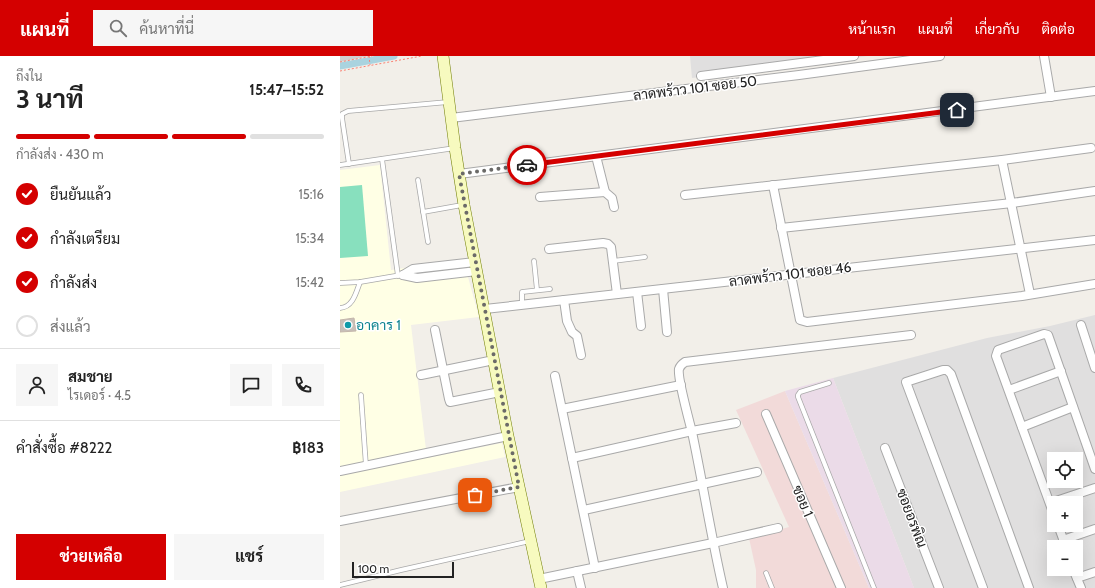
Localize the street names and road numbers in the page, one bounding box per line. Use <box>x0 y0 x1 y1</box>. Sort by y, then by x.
street label: ลาดพร้าว 101 ซอย 50 <box>632 71 758 105</box>
street label: ลาดพร้าว 101 ซอย 46 <box>728 258 852 290</box>
street label: ซอย 1 <box>788 482 818 520</box>
street label: ซอยอรพิณ <box>893 486 931 550</box>

